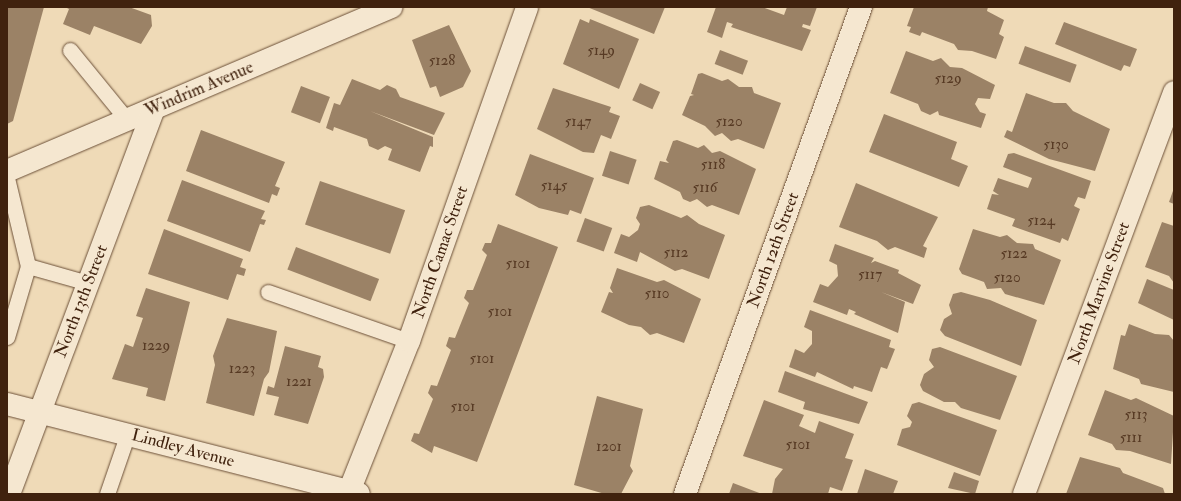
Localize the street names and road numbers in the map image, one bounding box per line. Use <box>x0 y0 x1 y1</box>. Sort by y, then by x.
street label: Windrim Avenue <box>142 57 256 121</box>
street label: North Camac Street <box>408 183 472 321</box>
street label: North 12th Street <box>743 190 803 310</box>
street label: North Marvine Street <box>1064 219 1134 367</box>
street label: North 13th Street <box>50 242 112 360</box>
street label: Lindley Avenue <box>129 424 237 472</box>

